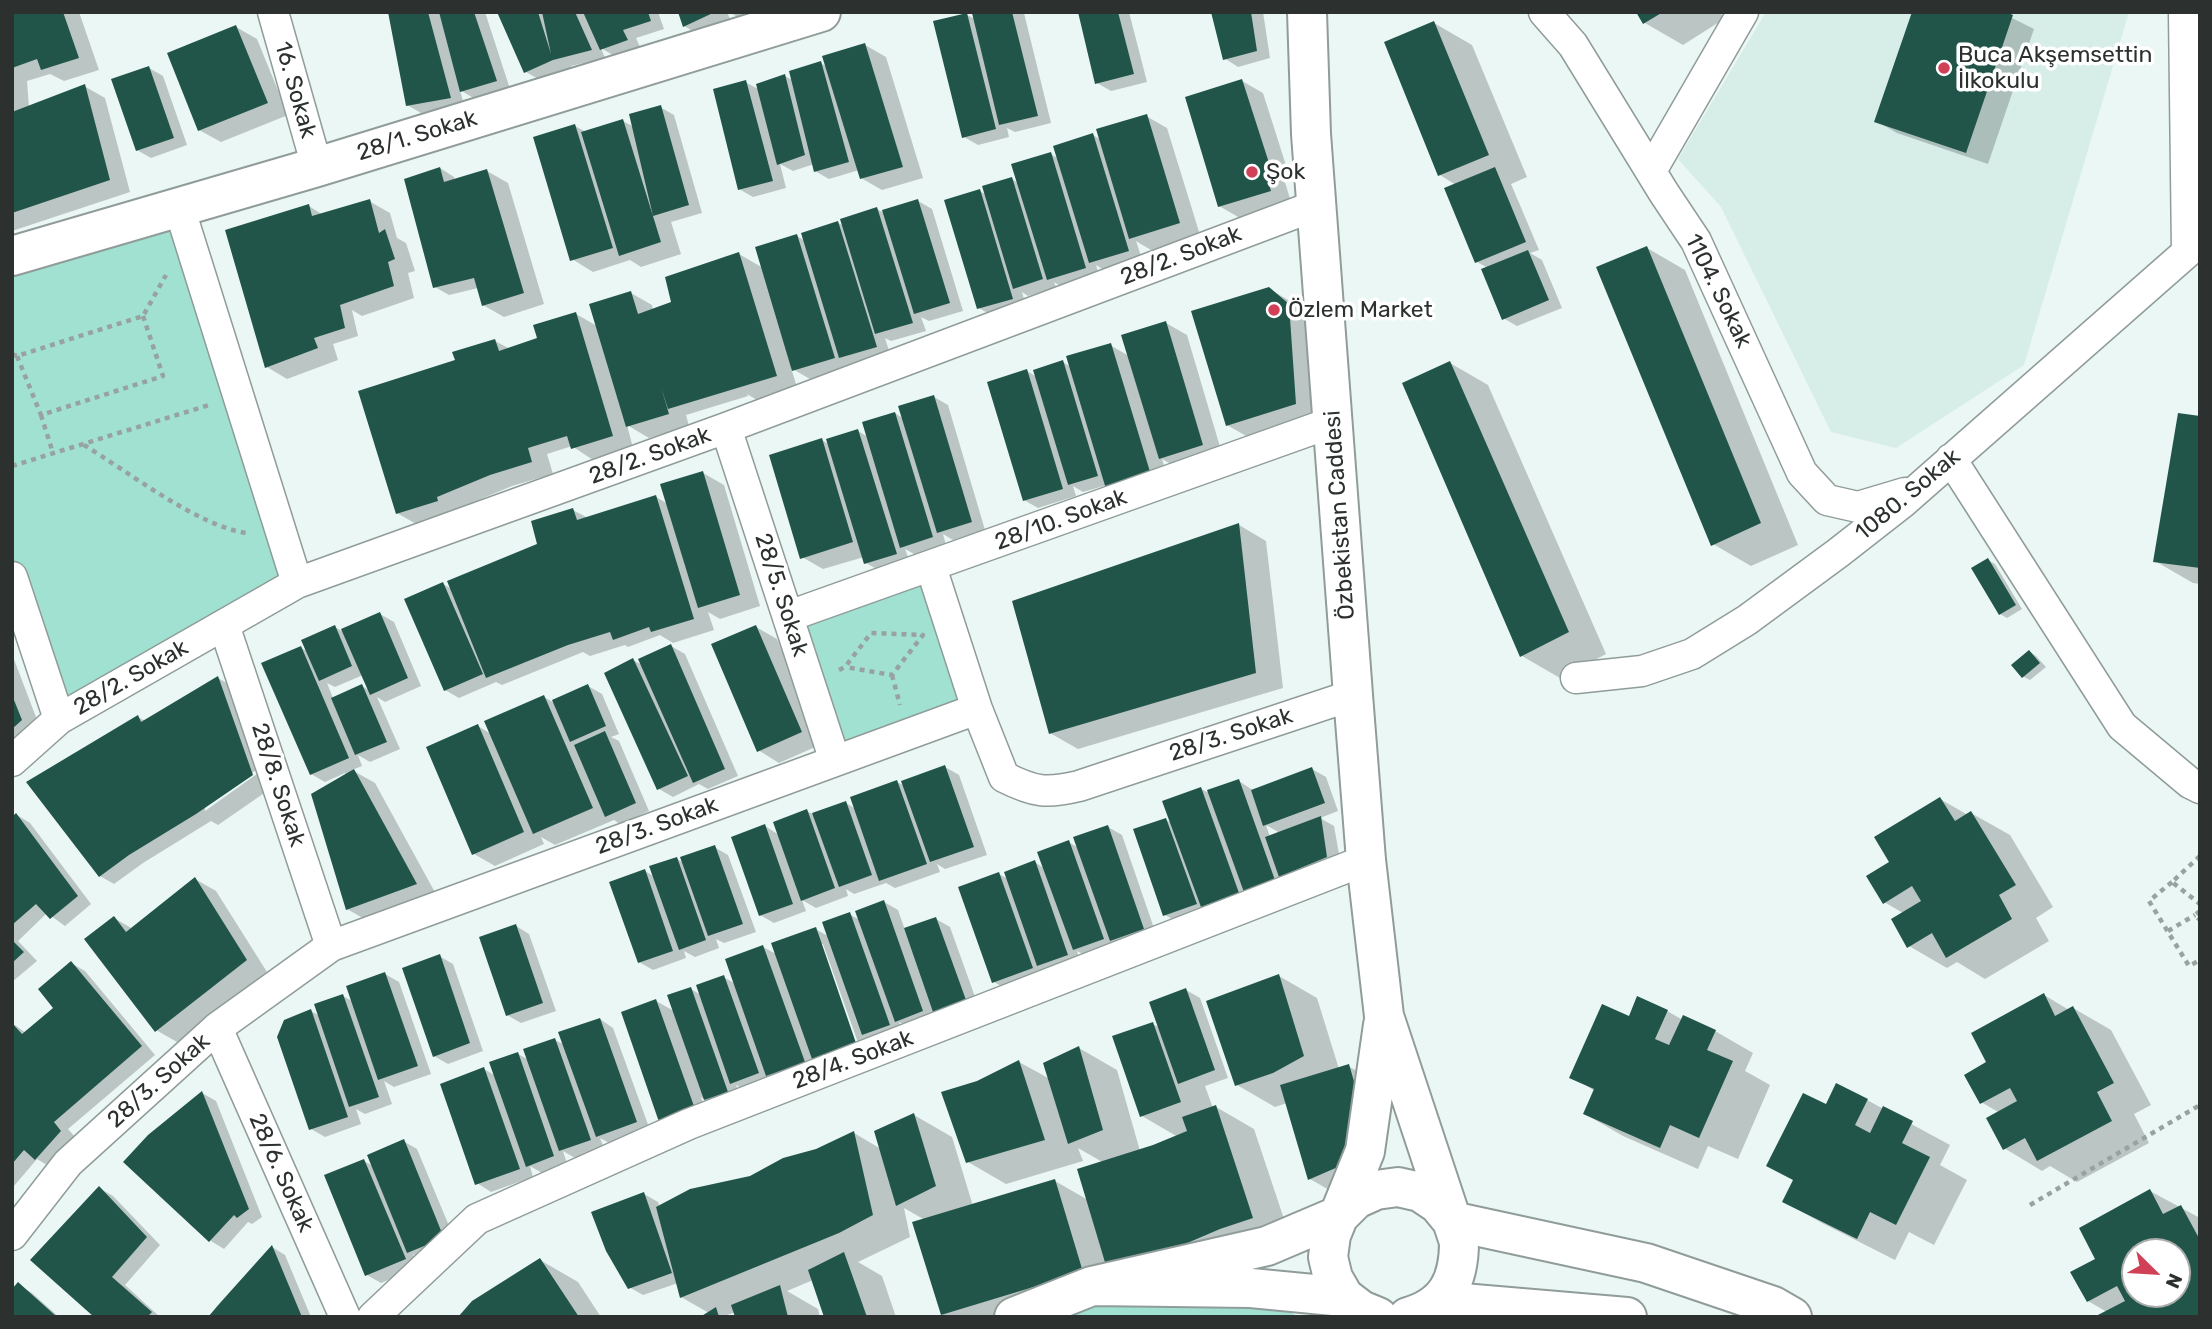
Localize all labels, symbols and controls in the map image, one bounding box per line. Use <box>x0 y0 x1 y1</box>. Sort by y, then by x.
street label: 16. Sokak <box>268 39 322 141</box>
place label: Buca Akşemsettin İlkokulu <box>1958 41 2152 95</box>
marker: Buca Akşemsettin İlkokulu <box>1936 60 1952 76</box>
street label: 28/1. Sokak <box>354 105 480 167</box>
place label: Şok <box>1266 158 1305 186</box>
marker: Şok <box>1244 164 1260 180</box>
street label: 28/2. Sokak <box>1117 220 1245 292</box>
street label: 1104. Sokak <box>1679 230 1757 352</box>
place label: Özlem Market <box>1288 296 1433 324</box>
marker: Özlem Market <box>1266 302 1282 318</box>
street label: Özbekistan Caddesi <box>1319 409 1361 621</box>
street label: 28/2. Sokak <box>585 421 715 491</box>
street label: 1080. Sokak <box>1850 443 1966 547</box>
street label: 28/10. Sokak <box>991 483 1131 557</box>
street label: 28/5. Sokak <box>748 530 814 660</box>
street label: 28/2. Sokak <box>69 634 193 722</box>
street label: 28/3. Sokak <box>1166 702 1296 768</box>
street label: 28/8. Sokak <box>245 720 311 850</box>
street label: 28/3. Sokak <box>592 791 722 861</box>
street label: 28/4. Sokak <box>789 1024 917 1096</box>
street label: 28/3. Sokak <box>102 1028 216 1134</box>
street label: 28/6. Sokak <box>243 1109 319 1237</box>
north arrow <box>2121 1238 2191 1308</box>
text: N <box>2161 1270 2187 1292</box>

